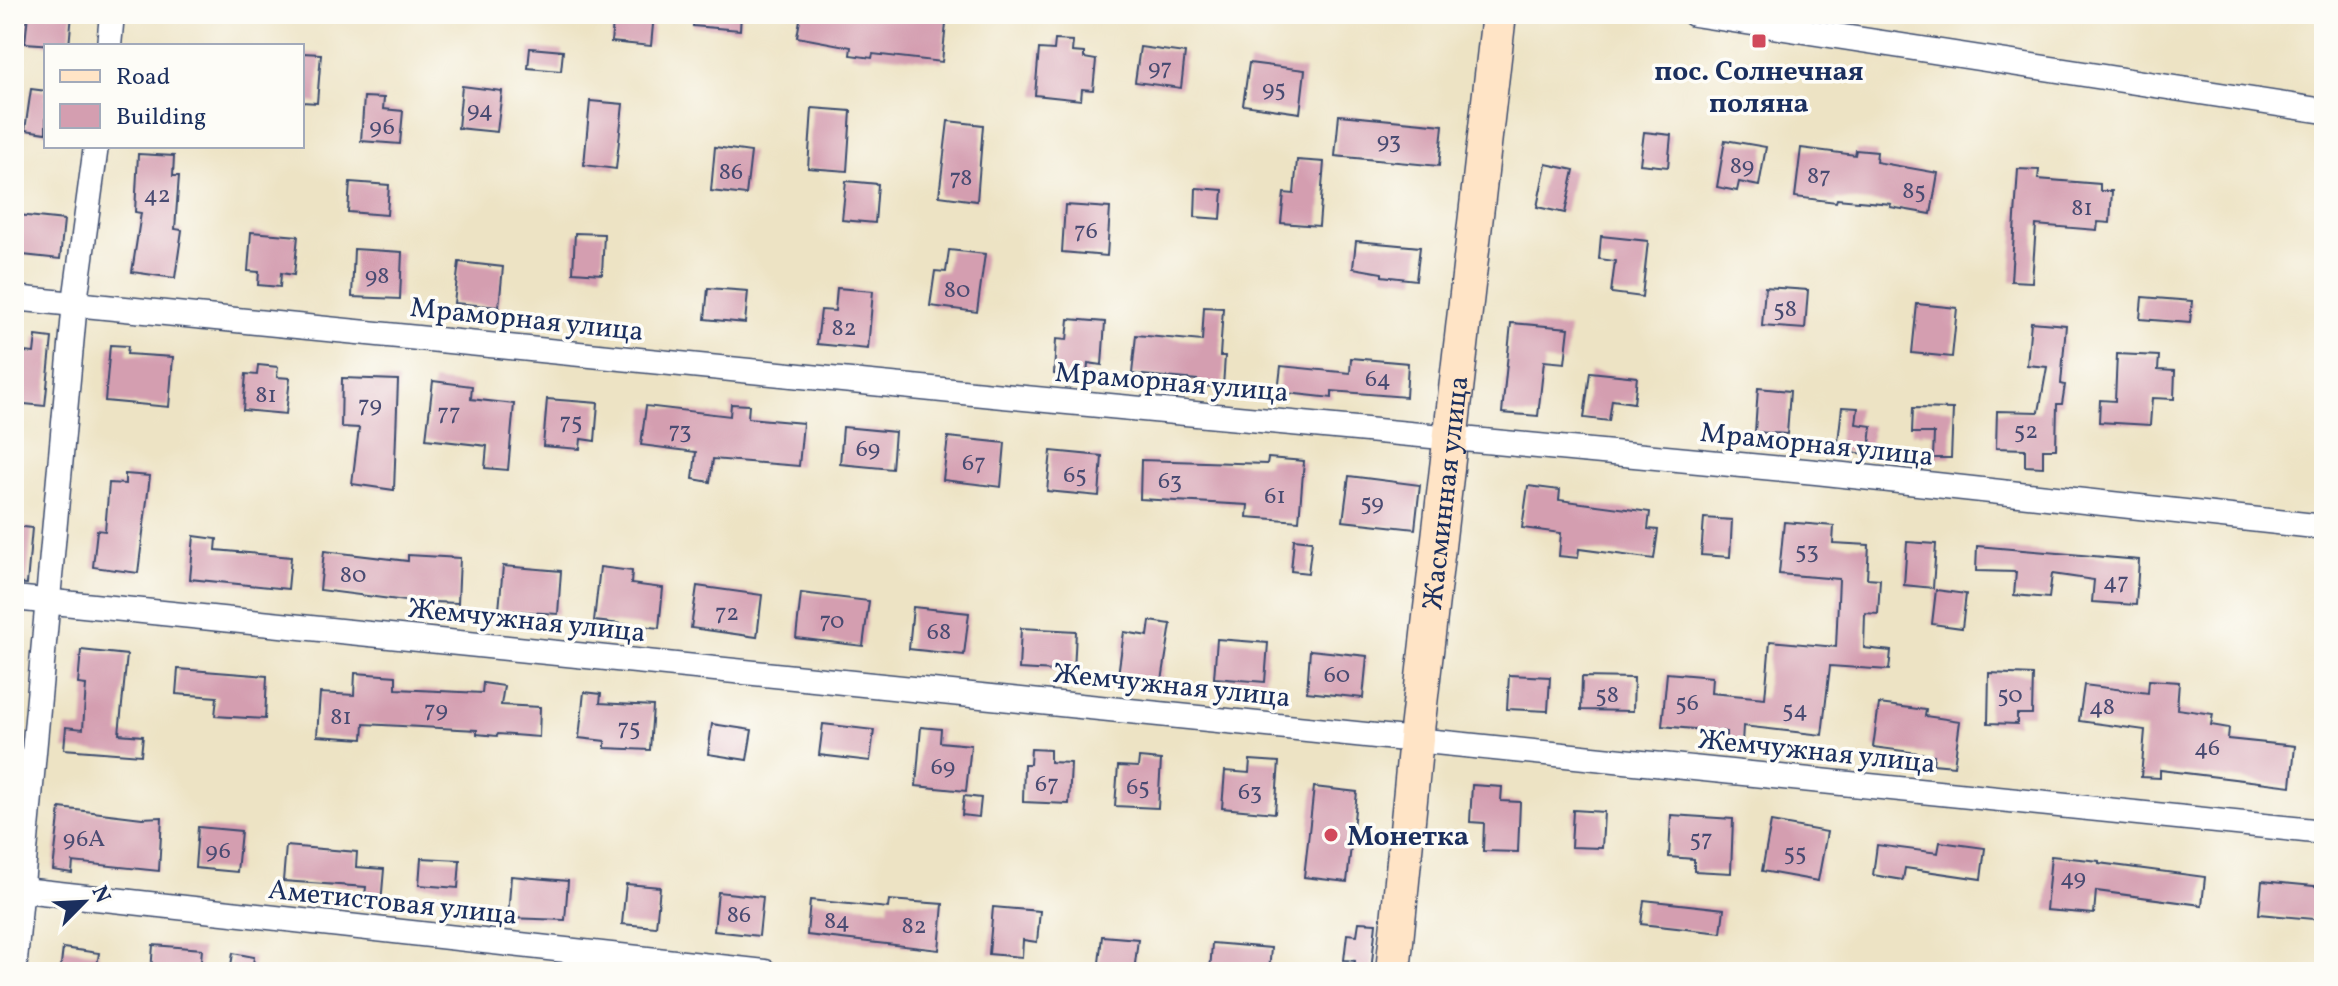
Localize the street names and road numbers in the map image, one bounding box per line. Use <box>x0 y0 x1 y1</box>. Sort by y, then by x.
street label: Мраморная улица <box>408 289 645 352</box>
street label: Мраморная улица <box>1053 354 1290 413</box>
street label: Жасминная улица <box>1414 374 1479 612</box>
street label: Мраморная улица <box>1698 414 1935 477</box>
street label: Жемчужная улица <box>406 590 647 653</box>
street label: Жемчужная улица <box>1051 655 1292 718</box>
street label: Жемчужная улица <box>1696 721 1937 784</box>
street label: Аметистовая улица <box>266 871 519 936</box>

